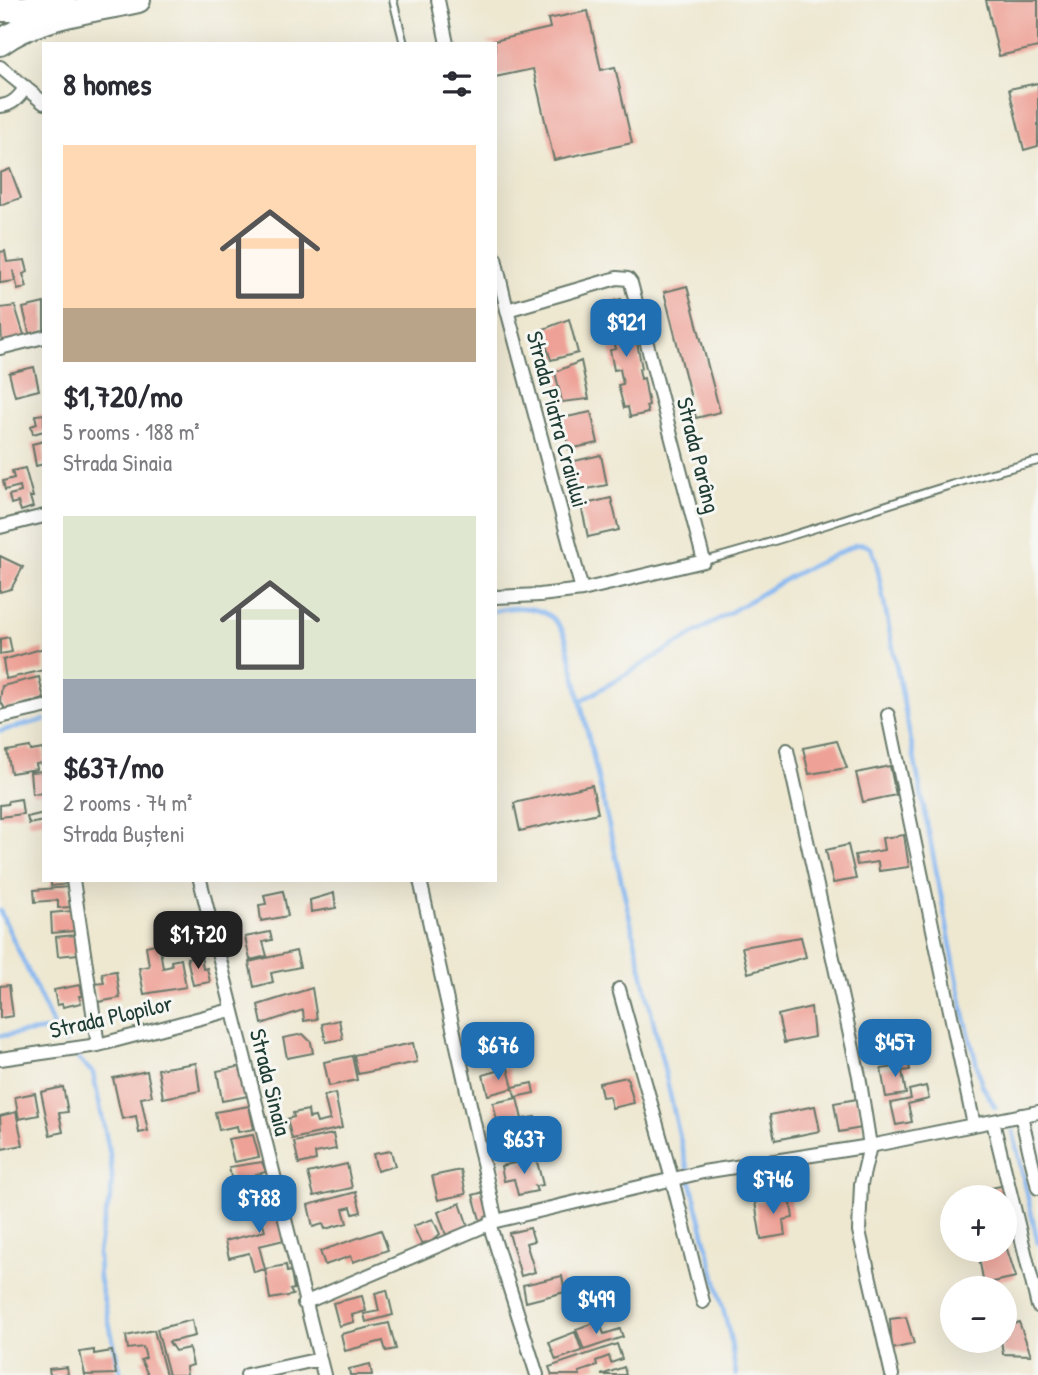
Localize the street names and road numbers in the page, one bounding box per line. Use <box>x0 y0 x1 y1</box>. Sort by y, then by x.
street label: Strada Piatra Craiului <box>520 327 596 511</box>
street label: Strada Parâng <box>670 394 728 516</box>
street label: Strada Plopilor <box>46 987 176 1045</box>
street label: Strada Sinaia <box>243 1025 299 1139</box>

